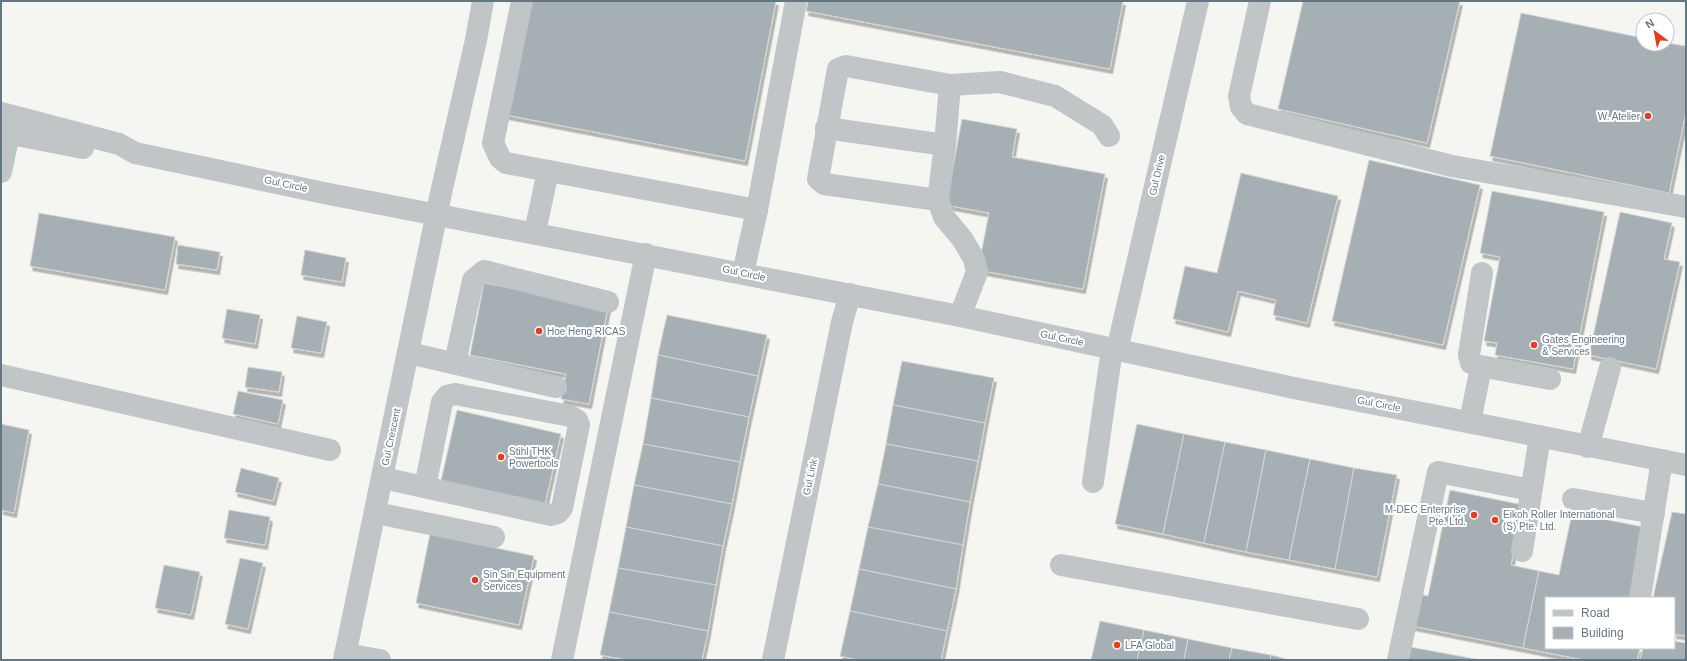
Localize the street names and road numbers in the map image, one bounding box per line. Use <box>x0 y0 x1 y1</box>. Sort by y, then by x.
street label: Gul Drive <box>1147 153 1167 197</box>
street label: Gul Circle <box>263 174 309 194</box>
street label: Gul Circle <box>721 263 767 283</box>
street label: Gul Circle <box>1039 328 1085 348</box>
street label: Gul Circle <box>1356 394 1402 414</box>
street label: Gul Crescent <box>380 407 402 467</box>
street label: Gul Link <box>801 457 819 496</box>

